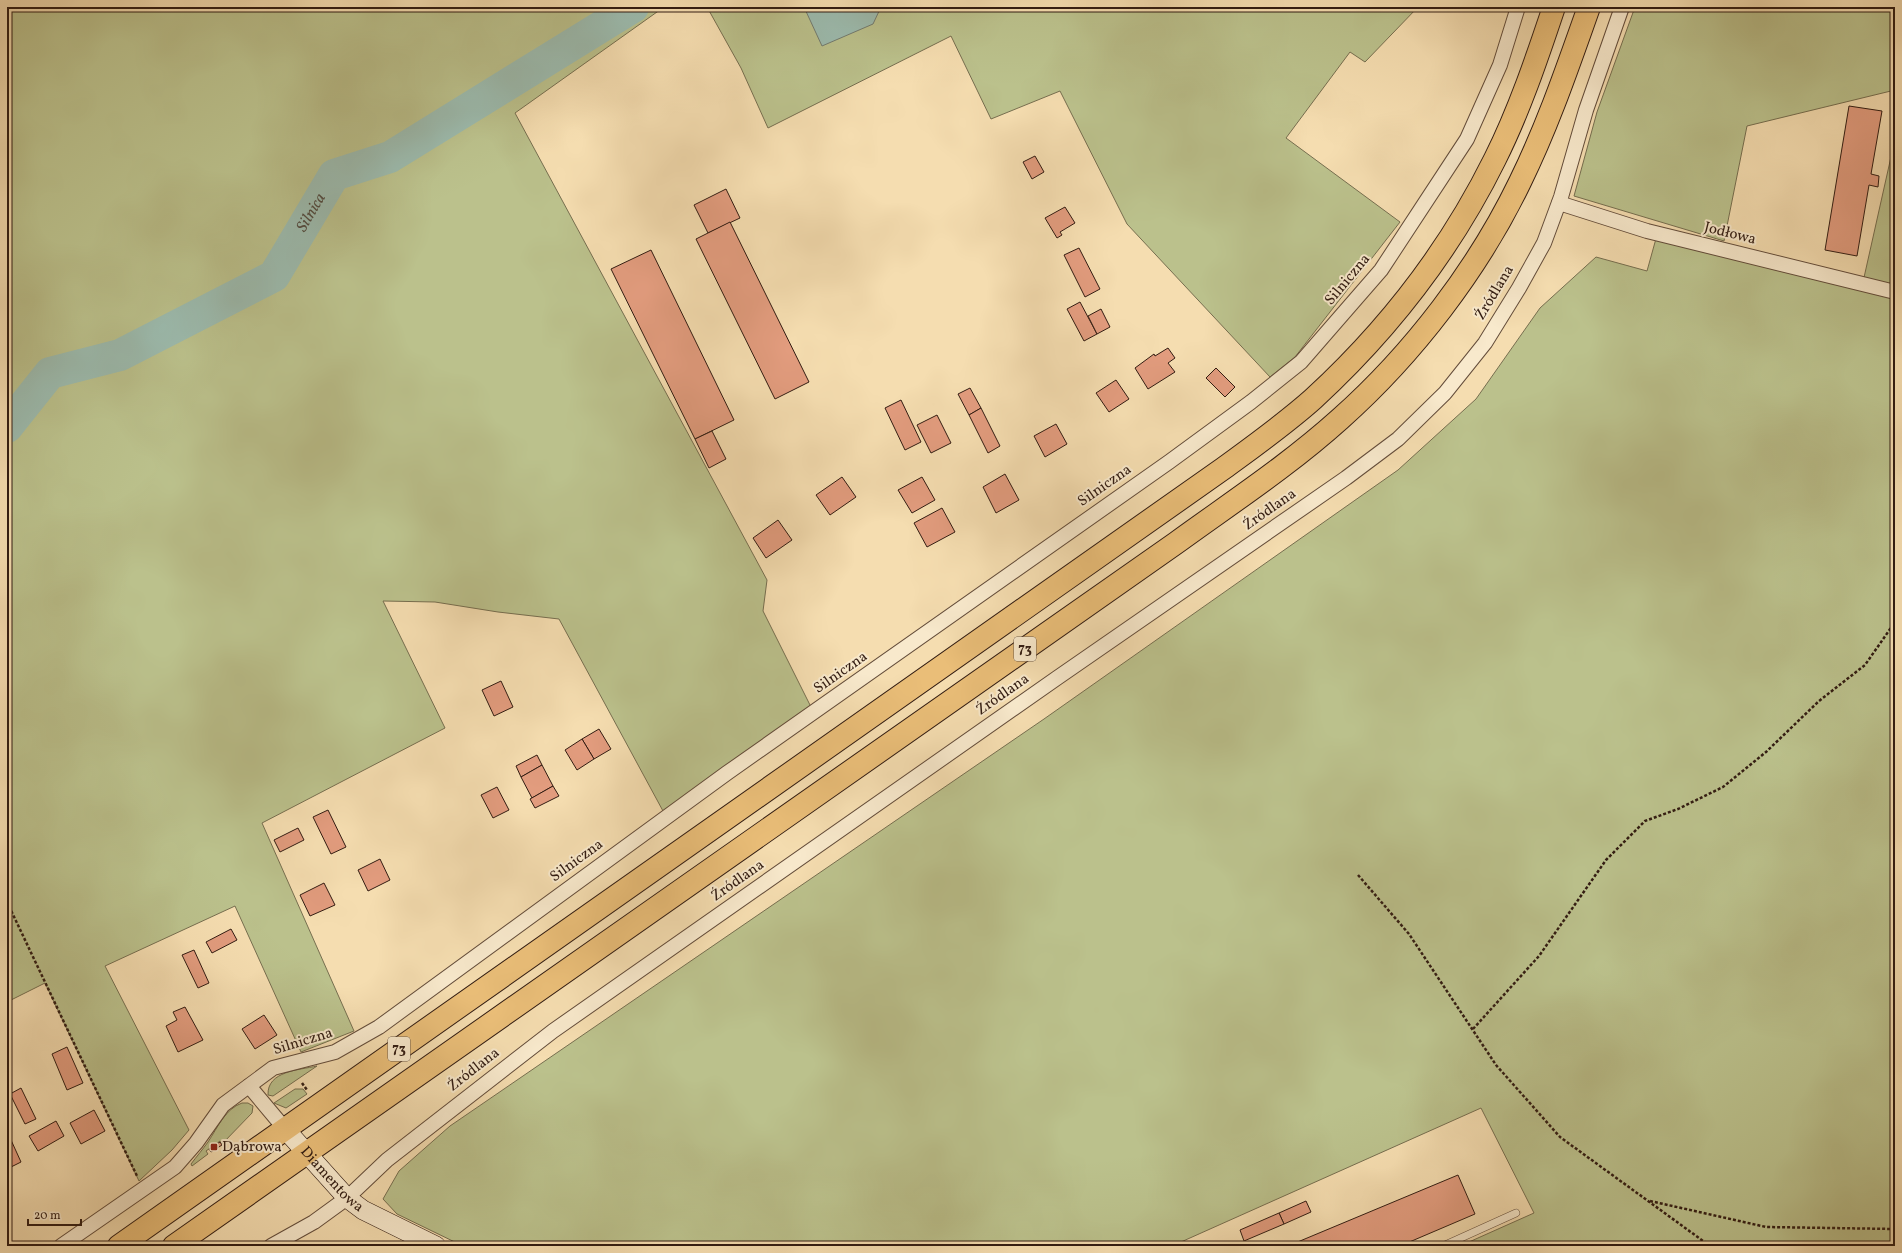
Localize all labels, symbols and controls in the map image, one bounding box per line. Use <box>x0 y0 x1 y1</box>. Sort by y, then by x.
water label: Silnica <box>292 189 332 236</box>
street label: Jodłowa <box>1702 217 1758 251</box>
street label: Silniczna <box>1320 250 1376 310</box>
street label: Źródlana <box>1470 262 1520 324</box>
street label: Silniczna <box>1074 460 1136 512</box>
street label: Źródlana <box>1239 484 1301 536</box>
road number: 73 <box>1014 637 1036 661</box>
street label: Silniczna <box>810 647 872 699</box>
street label: Źródlana <box>972 669 1034 721</box>
street label: Silniczna <box>546 834 608 888</box>
street label: Źródlana <box>707 855 769 907</box>
street label: Silniczna <box>271 1023 335 1061</box>
road number: 73 <box>388 1037 410 1061</box>
street label: Źródlana <box>444 1043 504 1097</box>
place label: Dąbrowa <box>222 1137 282 1158</box>
marker: Dąbrowa <box>209 1142 219 1152</box>
street label: Diamentowa <box>295 1142 368 1217</box>
scale bar <box>28 1201 81 1227</box>
text: 20 m <box>34 1208 61 1224</box>

